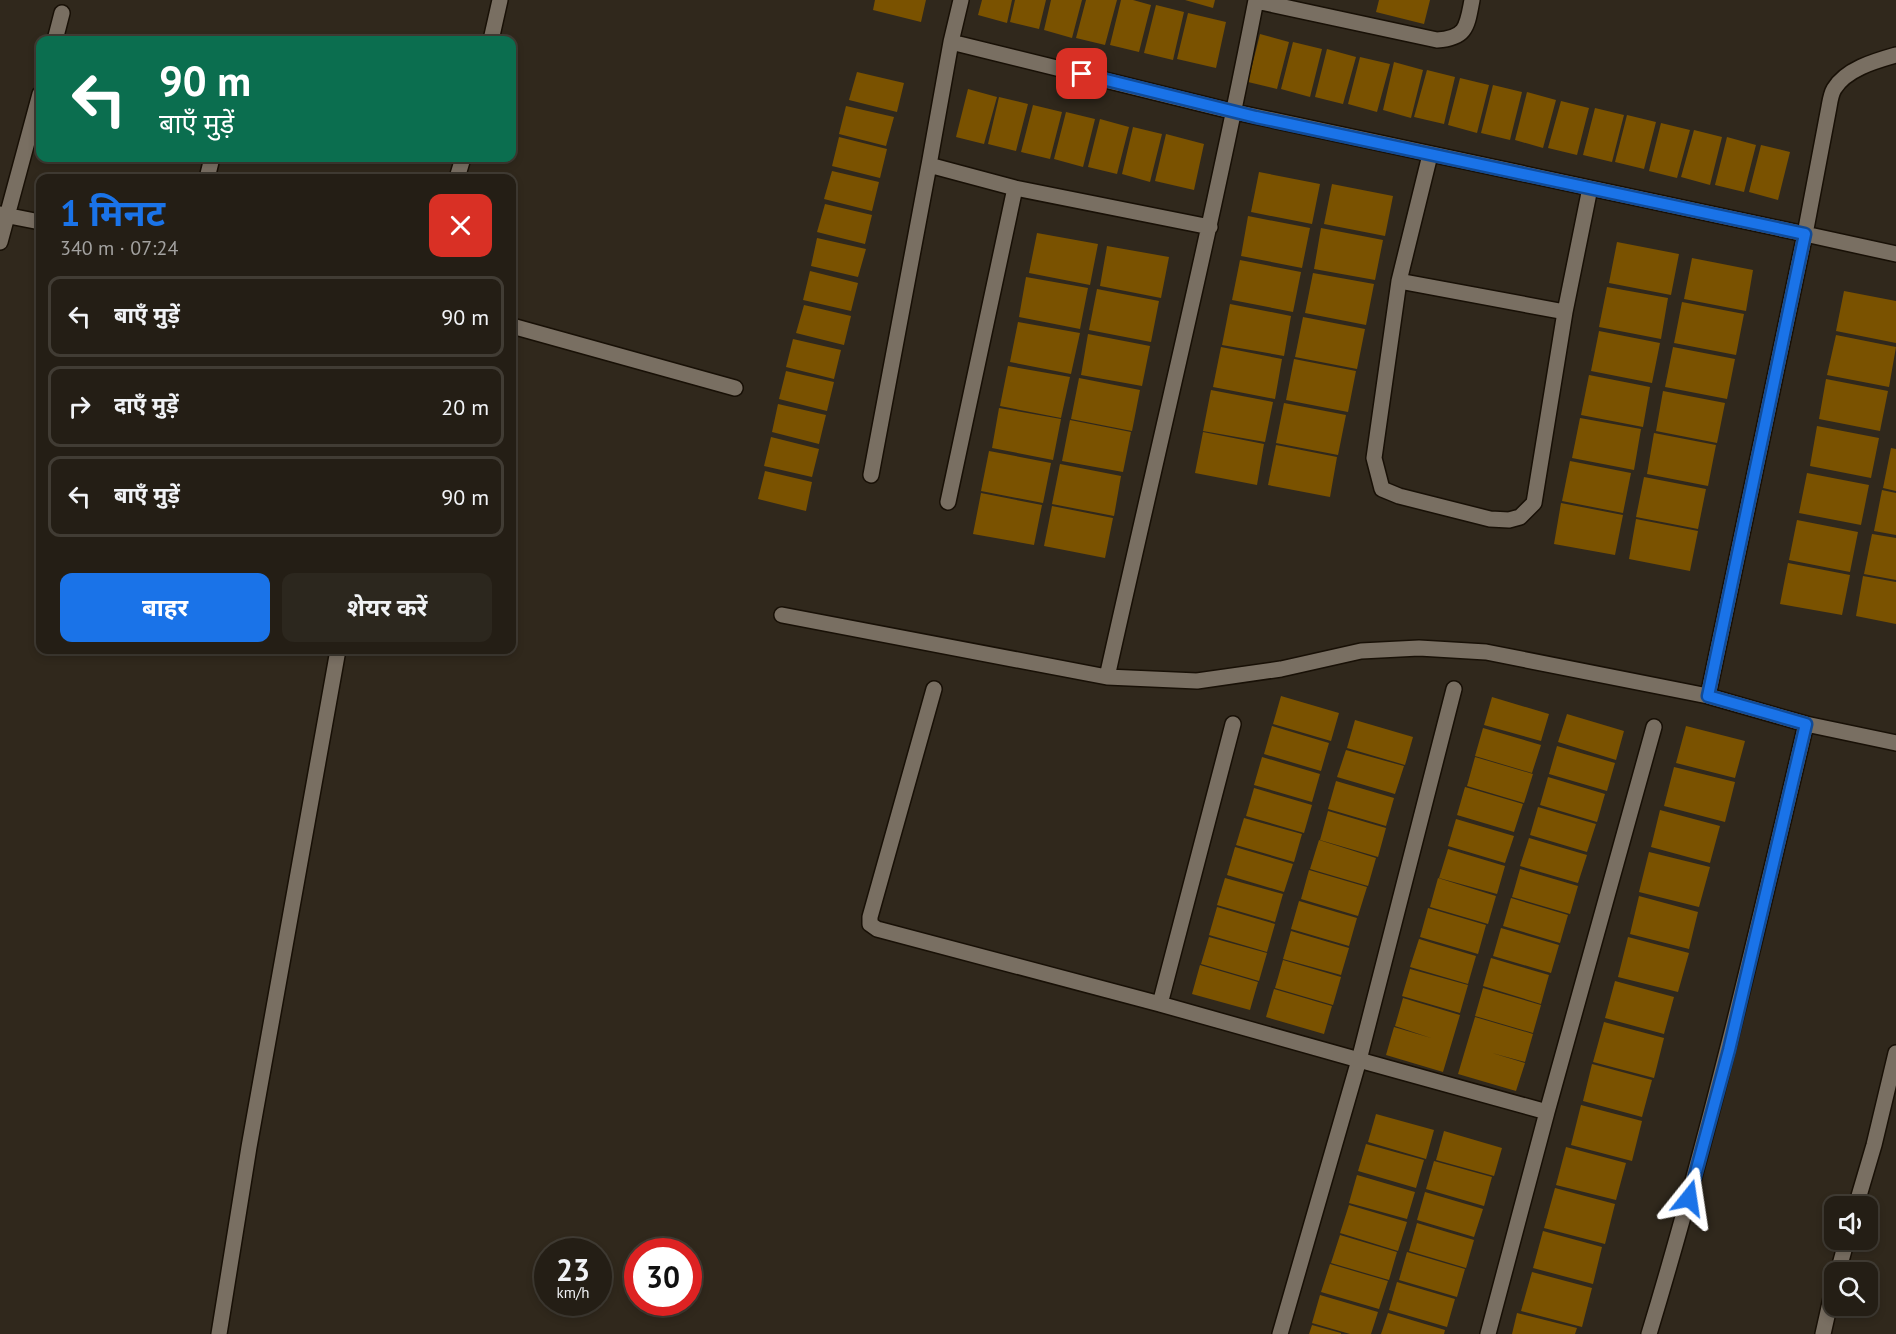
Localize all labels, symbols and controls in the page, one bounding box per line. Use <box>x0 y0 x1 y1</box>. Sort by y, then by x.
pin <box>1056 48 1107 99</box>
text: 90 m <box>159 53 251 108</box>
icon: arrive <box>1065 57 1098 90</box>
icon: left <box>60 60 138 138</box>
text: बाएँ मुड़ें <box>159 106 234 140</box>
text: 1 मिनट <box>60 189 165 236</box>
button: close <box>429 194 492 257</box>
text: 340 m · 07:24 <box>60 235 178 261</box>
icon: left <box>63 300 96 333</box>
text: बाएँ मुड़ें <box>114 301 180 329</box>
text: 90 m <box>441 303 489 331</box>
icon: right <box>63 390 96 423</box>
text: दाएँ मुड़ें <box>114 391 179 419</box>
text: 20 m <box>441 393 489 421</box>
icon: left <box>63 480 96 513</box>
text: बाएँ मुड़ें <box>114 481 180 509</box>
text: 90 m <box>441 483 489 511</box>
button: बाहर <box>60 573 270 642</box>
button: शेयर करें <box>282 573 492 642</box>
position arrow <box>1657 1166 1721 1230</box>
map controls <box>1824 1196 1878 1316</box>
button: sound <box>1824 1196 1878 1250</box>
speed limit sign: 30 <box>624 1238 702 1316</box>
text: 23 <box>556 1250 590 1289</box>
button: search <box>1824 1262 1878 1316</box>
text: km/h <box>557 1283 589 1302</box>

